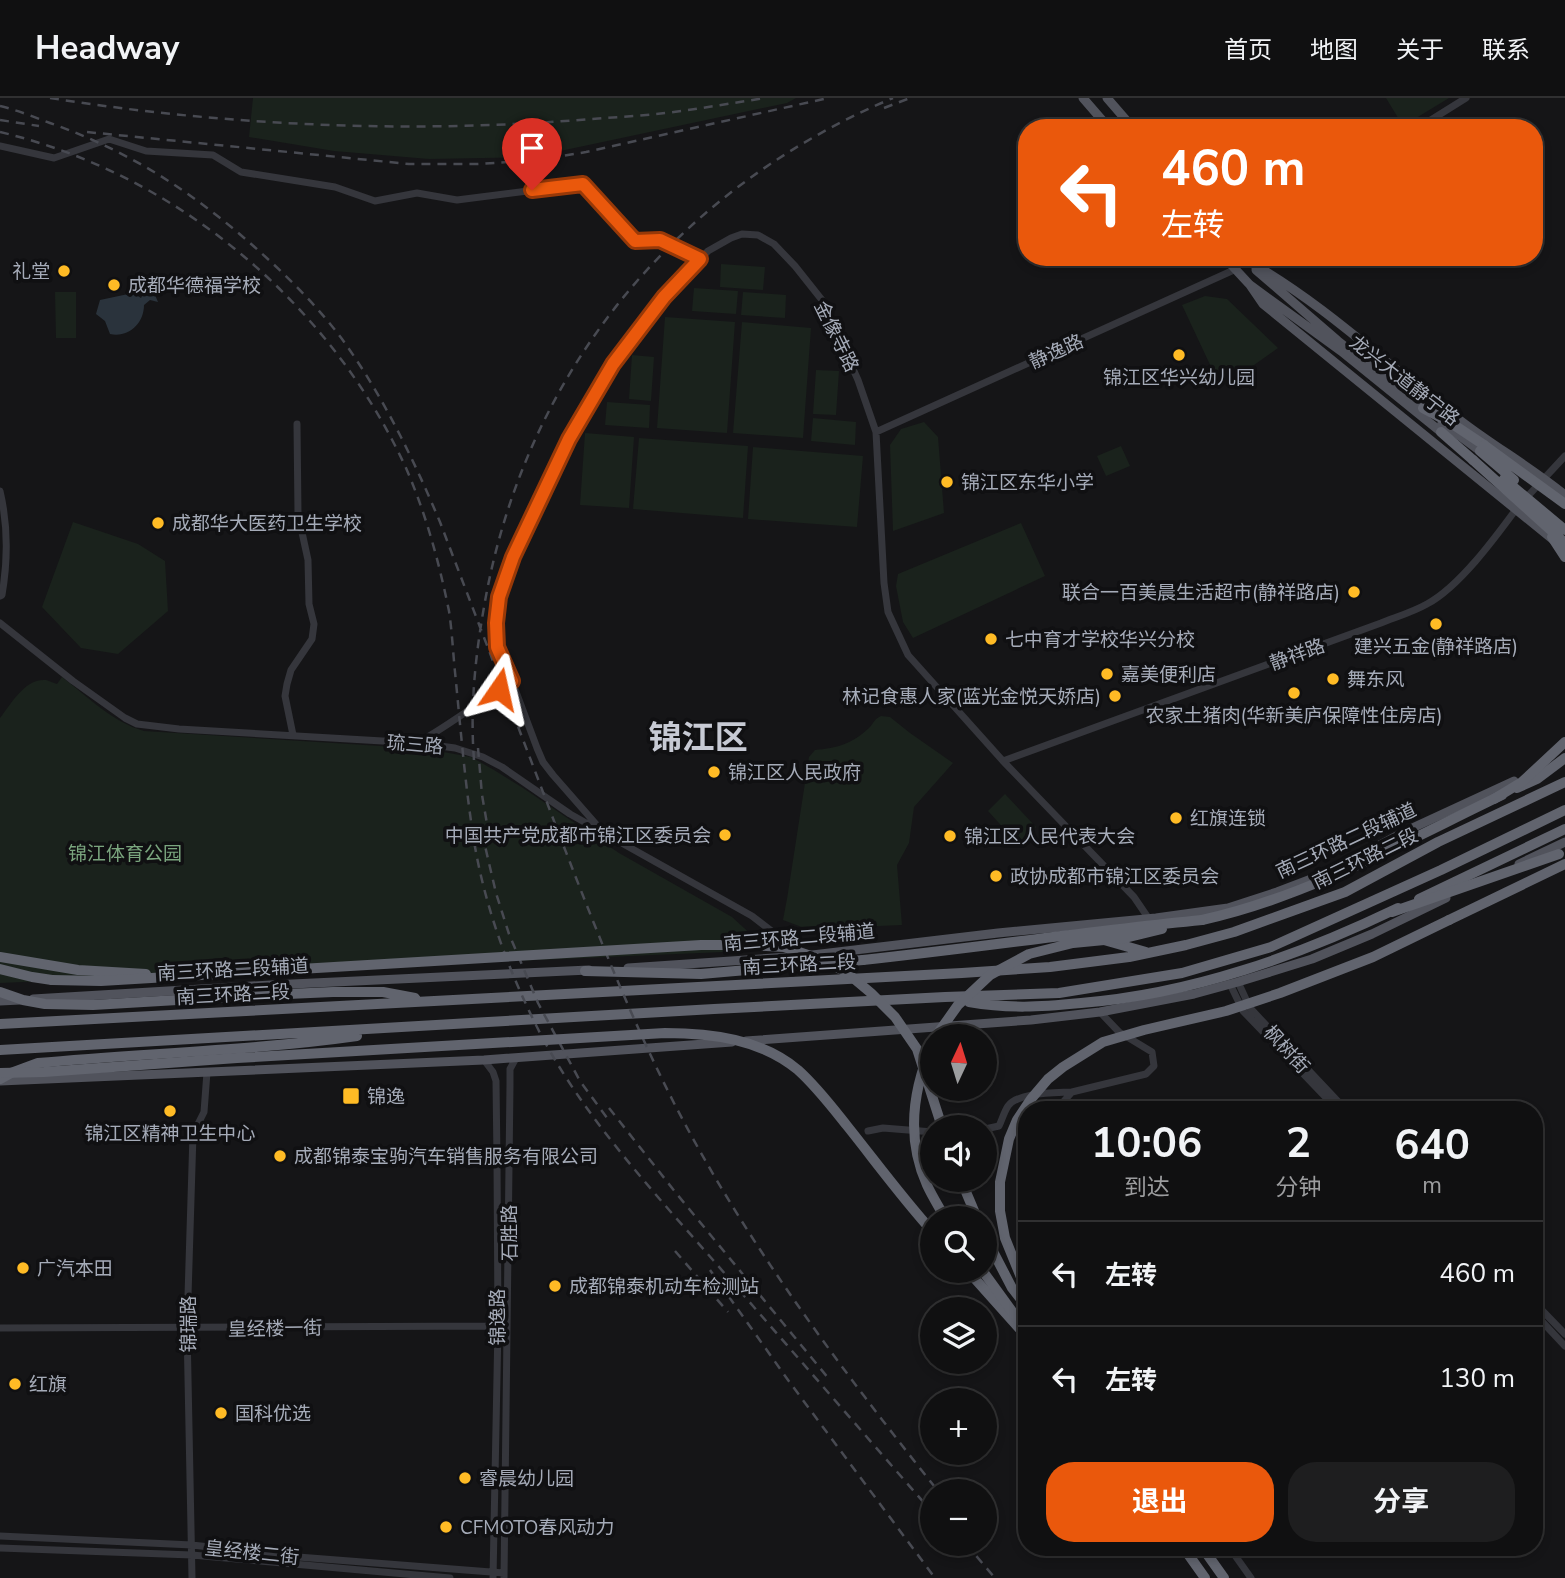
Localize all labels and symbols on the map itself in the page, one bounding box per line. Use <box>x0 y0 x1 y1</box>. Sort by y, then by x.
pin <box>502 118 562 190</box>
place label: 礼堂 <box>12 259 50 285</box>
marker: 礼堂 <box>56 263 72 279</box>
place label: 成都华德福学校 <box>128 273 261 299</box>
marker: 成都华德福学校 <box>106 277 122 293</box>
street label: 金像寺路 <box>808 297 864 376</box>
street label: 静逸路 <box>1025 328 1088 375</box>
street label: 龙兴大道静宁路 <box>1344 330 1465 432</box>
marker: 锦江区华兴幼儿园 <box>1171 347 1187 363</box>
place label: 锦江区华兴幼儿园 <box>1103 365 1255 391</box>
place label: 锦江区东华小学 <box>961 470 1094 496</box>
marker: 锦江区东华小学 <box>939 474 955 490</box>
place label: 成都华大医药卫生学校 <box>172 511 362 537</box>
marker: 成都华大医药卫生学校 <box>150 515 166 531</box>
place label: 联合一百美晨生活超市(静祥路店) <box>1062 580 1340 606</box>
marker: 联合一百美晨生活超市(静祥路店) <box>1346 584 1362 600</box>
marker: 建兴五金(静祥路店) <box>1428 616 1444 632</box>
place label: 七中育才学校华兴分校 <box>1005 627 1195 653</box>
marker: 七中育才学校华兴分校 <box>983 631 999 647</box>
street label: 静祥路 <box>1266 633 1329 677</box>
place label: 建兴五金(静祥路店) <box>1354 634 1518 660</box>
position arrow <box>462 652 536 726</box>
place label: 嘉美便利店 <box>1121 662 1216 688</box>
marker: 嘉美便利店 <box>1099 666 1115 682</box>
place label: 舞东风 <box>1347 667 1404 693</box>
marker: 舞东风 <box>1325 671 1341 687</box>
place label: 林记食惠人家(蓝光金悦天娇店) <box>842 684 1101 710</box>
marker: 农家土猪肉(华新美庐保障性住房店) <box>1286 685 1302 701</box>
marker: 林记食惠人家(蓝光金悦天娇店) <box>1107 688 1123 704</box>
place label: 农家土猪肉(华新美庐保障性住房店) <box>1145 703 1443 729</box>
district label: 锦江区 <box>649 716 748 761</box>
street label: 琉三路 <box>385 730 444 760</box>
place label: 锦江区人民政府 <box>728 760 861 786</box>
marker: 锦江区人民政府 <box>706 764 722 780</box>
street label: 南三环路二段辅道 <box>1272 798 1420 882</box>
place label: 红旗连锁 <box>1190 806 1266 832</box>
marker: 红旗连锁 <box>1168 810 1184 826</box>
place label: 中国共产党成都市锦江区委员会 <box>445 823 711 849</box>
street label: 南三环路二段 <box>1309 823 1421 893</box>
place label: 锦江区人民代表大会 <box>964 824 1135 850</box>
marker: 中国共产党成都市锦江区委员会 <box>717 827 733 843</box>
marker: 锦江区人民代表大会 <box>942 828 958 844</box>
park label: 锦江体育公园 <box>68 841 182 867</box>
place label: 政协成都市锦江区委员会 <box>1010 864 1219 890</box>
marker: 政协成都市锦江区委员会 <box>988 868 1004 884</box>
street label: 南三环路二段辅道 <box>722 918 876 958</box>
street label: 南三环路二段 <box>741 949 857 981</box>
street label: 南三环路二段辅道 <box>156 953 310 987</box>
street label: 南三环路二段 <box>175 979 291 1011</box>
street label: 枫树街 <box>1257 1020 1315 1079</box>
north arrow <box>920 1024 998 1101</box>
place label: 锦逸 <box>367 1084 405 1110</box>
marker: 锦逸 <box>341 1086 361 1106</box>
marker: 锦江区精神卫生中心 <box>162 1103 178 1119</box>
place label: 锦江区精神卫生中心 <box>84 1121 256 1147</box>
place label: 成都锦泰宝驹汽车销售服务有限公司 <box>294 1144 598 1170</box>
marker: 成都锦泰宝驹汽车销售服务有限公司 <box>272 1148 288 1164</box>
street label: 石胜路 <box>497 1204 523 1262</box>
place label: 广汽本田 <box>37 1256 113 1282</box>
marker: 广汽本田 <box>15 1260 31 1276</box>
place label: 成都锦泰机动车检测站 <box>569 1274 759 1300</box>
marker: 成都锦泰机动车检测站 <box>547 1278 563 1294</box>
street label: 锦逸路 <box>485 1288 511 1346</box>
street label: 锦瑞路 <box>176 1295 202 1353</box>
street label: 皇经楼一街 <box>227 1315 323 1343</box>
place label: 红旗 <box>29 1372 67 1398</box>
marker: 红旗 <box>7 1376 23 1392</box>
place label: 国科优选 <box>235 1401 311 1427</box>
marker: 国科优选 <box>213 1405 229 1421</box>
place label: 睿晨幼儿园 <box>479 1466 574 1492</box>
marker: 睿晨幼儿园 <box>457 1470 473 1486</box>
place label: CFMOTO春风动力 <box>460 1515 614 1541</box>
marker: CFMOTO春风动力 <box>438 1519 454 1535</box>
street label: 皇经楼二街 <box>203 1535 301 1571</box>

